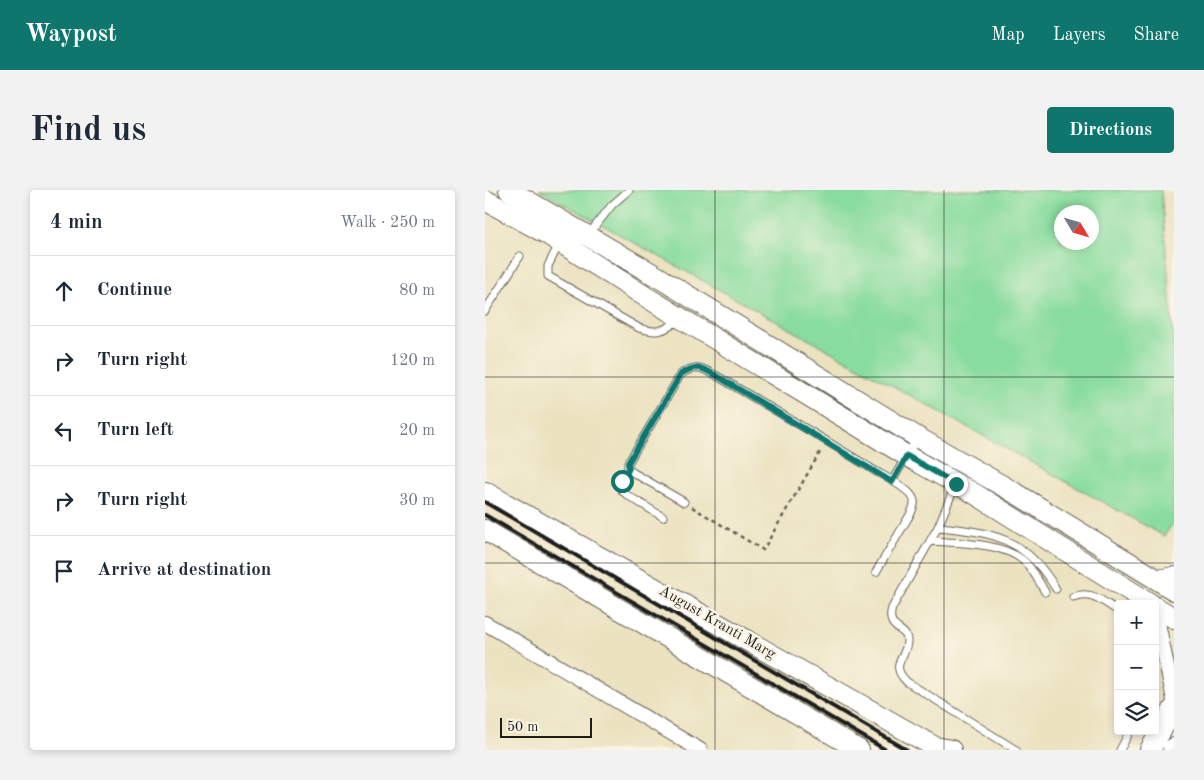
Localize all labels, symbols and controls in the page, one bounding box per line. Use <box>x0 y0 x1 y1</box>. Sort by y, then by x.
text: Waypost <box>25 23 117 47</box>
text: Map <box>991 26 1025 44</box>
text: Layers <box>1053 26 1105 44</box>
text: Share <box>1133 26 1179 44</box>
button: Directions <box>1047 107 1174 153</box>
text: Find us <box>30 113 146 148</box>
north arrow <box>1054 205 1099 250</box>
text: 4 min <box>50 212 103 233</box>
text: Walk · 250 m <box>340 215 435 231</box>
icon: ahead <box>50 277 78 305</box>
text: Continue <box>97 281 172 300</box>
text: 80 m <box>399 283 435 299</box>
icon: right <box>50 347 78 375</box>
text: Turn right <box>97 351 187 370</box>
text: 120 m <box>390 353 435 369</box>
icon: left <box>50 417 78 445</box>
text: Turn left <box>97 421 174 440</box>
text: 20 m <box>399 423 435 439</box>
route start <box>611 470 634 493</box>
route end <box>945 473 968 496</box>
icon: right <box>50 487 78 515</box>
text: Turn right <box>97 491 187 510</box>
text: 30 m <box>399 493 435 509</box>
icon: arrive <box>50 557 78 585</box>
text: Arrive at destination <box>97 561 271 580</box>
street label: August Kranti Marg <box>656 583 778 663</box>
map controls <box>1114 600 1159 735</box>
button: + <box>1114 600 1159 645</box>
button: − <box>1114 645 1159 690</box>
button: layers <box>1114 690 1159 735</box>
scale bar <box>500 715 593 738</box>
text: 50 m <box>507 720 538 734</box>

